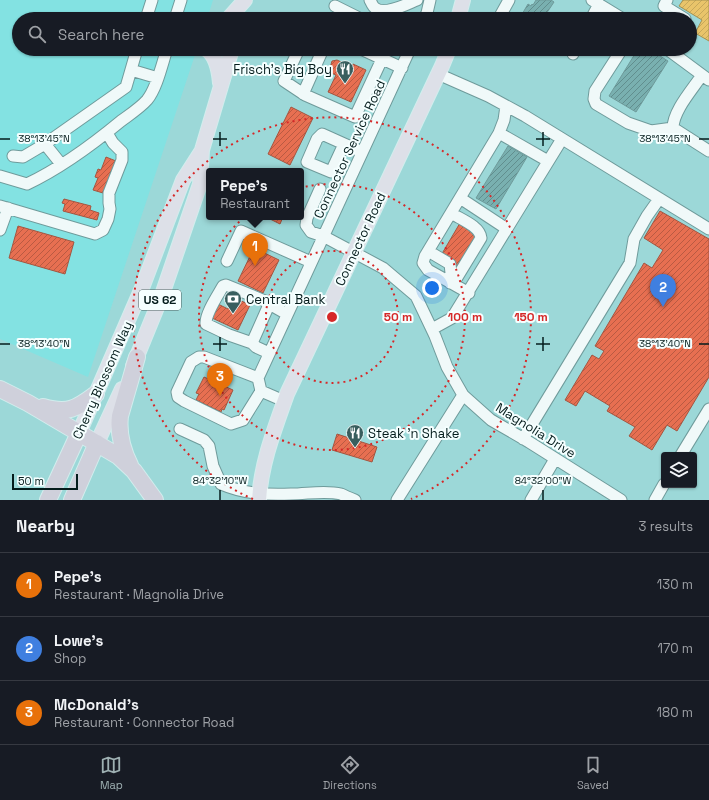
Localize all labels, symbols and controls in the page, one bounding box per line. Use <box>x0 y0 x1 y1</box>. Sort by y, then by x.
search box <box>12 12 697 56</box>
icon: search <box>26 23 48 45</box>
text: Search here <box>58 25 144 44</box>
restaurant icon: Frisch's Big Boy <box>335 59 355 84</box>
place label: Frisch's Big Boy <box>233 61 332 78</box>
street label: Connector Service Road <box>310 77 389 221</box>
text: 38°13'45"N <box>18 132 70 145</box>
text: 38°13'45"N <box>639 132 691 145</box>
popup <box>206 168 304 220</box>
text: Pepe’s <box>220 176 268 195</box>
street label: Connector Road <box>331 190 390 289</box>
text: Restaurant <box>220 195 290 212</box>
pin: 1 <box>242 233 268 266</box>
pin: 2 <box>650 274 676 307</box>
your location <box>422 278 442 298</box>
bank icon: Central Bank <box>223 289 243 314</box>
road number: US 62 <box>139 290 181 310</box>
place label: Central Bank <box>246 291 326 308</box>
text: 50 m <box>384 309 412 325</box>
text: 100 m <box>448 309 482 325</box>
text: 150 m <box>514 309 548 325</box>
centre of rings <box>325 310 339 324</box>
street label: Cherry Blossom Way <box>69 318 136 442</box>
text: 38°13'40"N <box>18 337 70 350</box>
text: 38°13'40"N <box>639 337 691 350</box>
pin: 3 <box>207 363 233 396</box>
street label: Magnolia Drive <box>493 399 579 462</box>
restaurant icon: Steak 'n Shake <box>345 423 365 448</box>
place label: Steak 'n Shake <box>368 425 460 442</box>
map controls <box>661 452 697 488</box>
button: layers <box>661 452 697 488</box>
scale bar <box>12 472 78 491</box>
text: 50 m <box>18 474 44 488</box>
text: 84°32'10"W <box>193 474 247 487</box>
text: 84°32'00"W <box>515 474 572 487</box>
text: Nearby <box>16 515 75 537</box>
text: 3 results <box>639 518 693 535</box>
text: Pepe’s <box>54 567 102 586</box>
text: 1 <box>26 576 32 593</box>
text: 130 m <box>657 576 693 593</box>
text: Restaurant · Magnolia Drive <box>54 586 224 603</box>
text: Lowe's <box>54 631 103 650</box>
text: 2 <box>25 640 33 657</box>
text: 170 m <box>657 640 693 657</box>
text: Shop <box>54 650 86 667</box>
text: McDonald's <box>54 695 139 714</box>
text: 3 <box>25 704 33 721</box>
text: 180 m <box>657 704 693 721</box>
text: Restaurant · Connector Road <box>54 714 234 731</box>
tab: Map <box>100 754 123 792</box>
tab: Directions <box>323 754 377 792</box>
tab: Saved <box>577 754 609 792</box>

